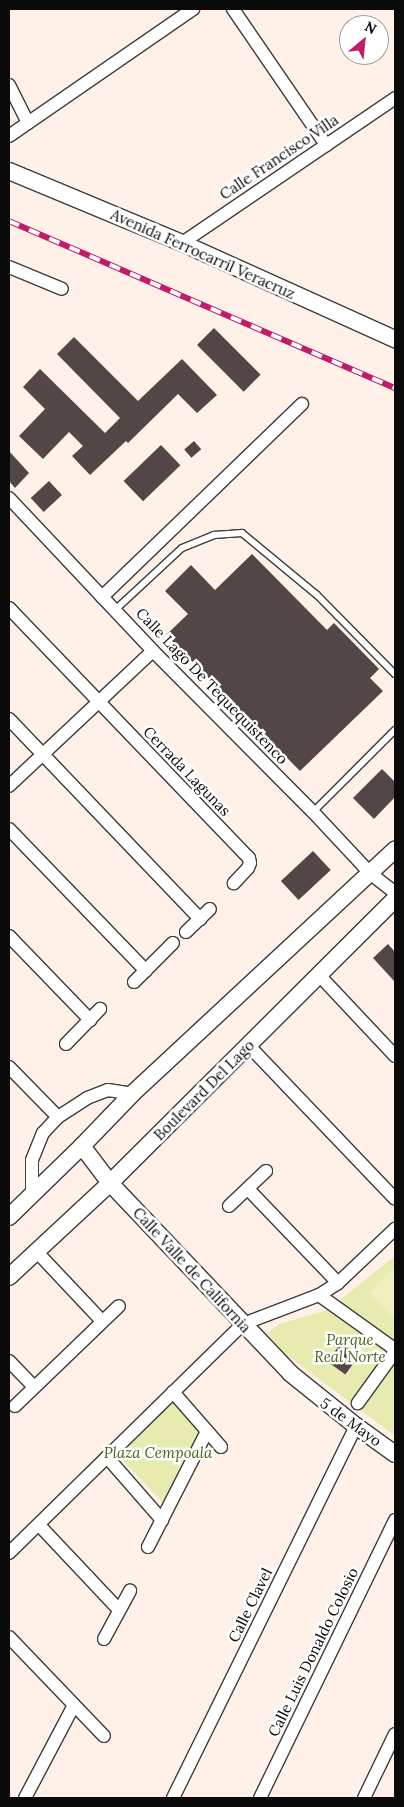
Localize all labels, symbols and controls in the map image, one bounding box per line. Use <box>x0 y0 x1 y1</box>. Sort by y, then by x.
north arrow <box>339 15 389 65</box>
text: N <box>362 17 380 38</box>
street label: Calle Francisco Villa <box>216 111 342 203</box>
street label: Avenida Ferrocarril Veracruz <box>108 205 298 303</box>
street label: Calle Lago De Tequequistenco <box>132 604 292 768</box>
street label: Cerrada Lagunas <box>140 722 234 820</box>
street label: Boulevard Del Lago <box>150 1036 258 1144</box>
street label: Calle Valle de California <box>129 1204 255 1336</box>
park label: Parque Real Norte <box>314 1330 386 1365</box>
street label: 5 de Mayo <box>317 1394 385 1450</box>
park label: Plaza Cempoala <box>104 1444 212 1462</box>
street label: Calle Clavel <box>224 1565 276 1645</box>
street label: Calle Luis Donaldo Colosio <box>264 1565 362 1739</box>

